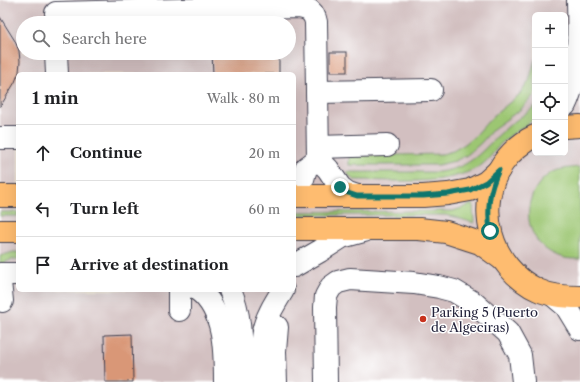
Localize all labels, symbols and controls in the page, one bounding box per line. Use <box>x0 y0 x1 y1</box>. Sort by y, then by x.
map controls <box>532 12 568 156</box>
button: + <box>532 12 568 48</box>
search box <box>16 16 296 60</box>
icon: search <box>30 27 52 49</box>
text: Search here <box>62 29 147 48</box>
button: − <box>532 48 568 84</box>
button: locate <box>532 84 568 120</box>
text: 1 min <box>32 88 79 108</box>
text: Walk · 80 m <box>207 90 280 106</box>
button: layers <box>532 120 568 156</box>
icon: ahead <box>32 142 54 164</box>
text: Continue <box>70 143 142 162</box>
text: 20 m <box>249 145 280 161</box>
route end <box>331 178 349 196</box>
icon: left <box>32 198 54 220</box>
text: Turn left <box>70 199 139 218</box>
text: 60 m <box>249 201 280 217</box>
route start <box>481 222 499 240</box>
icon: arrive <box>32 254 54 276</box>
text: Arrive at destination <box>70 255 229 274</box>
place label: Parking 5 (Puerto de Algeciras) <box>431 304 538 335</box>
marker: Parking 5 (Puerto de Algeciras) <box>418 314 428 324</box>

